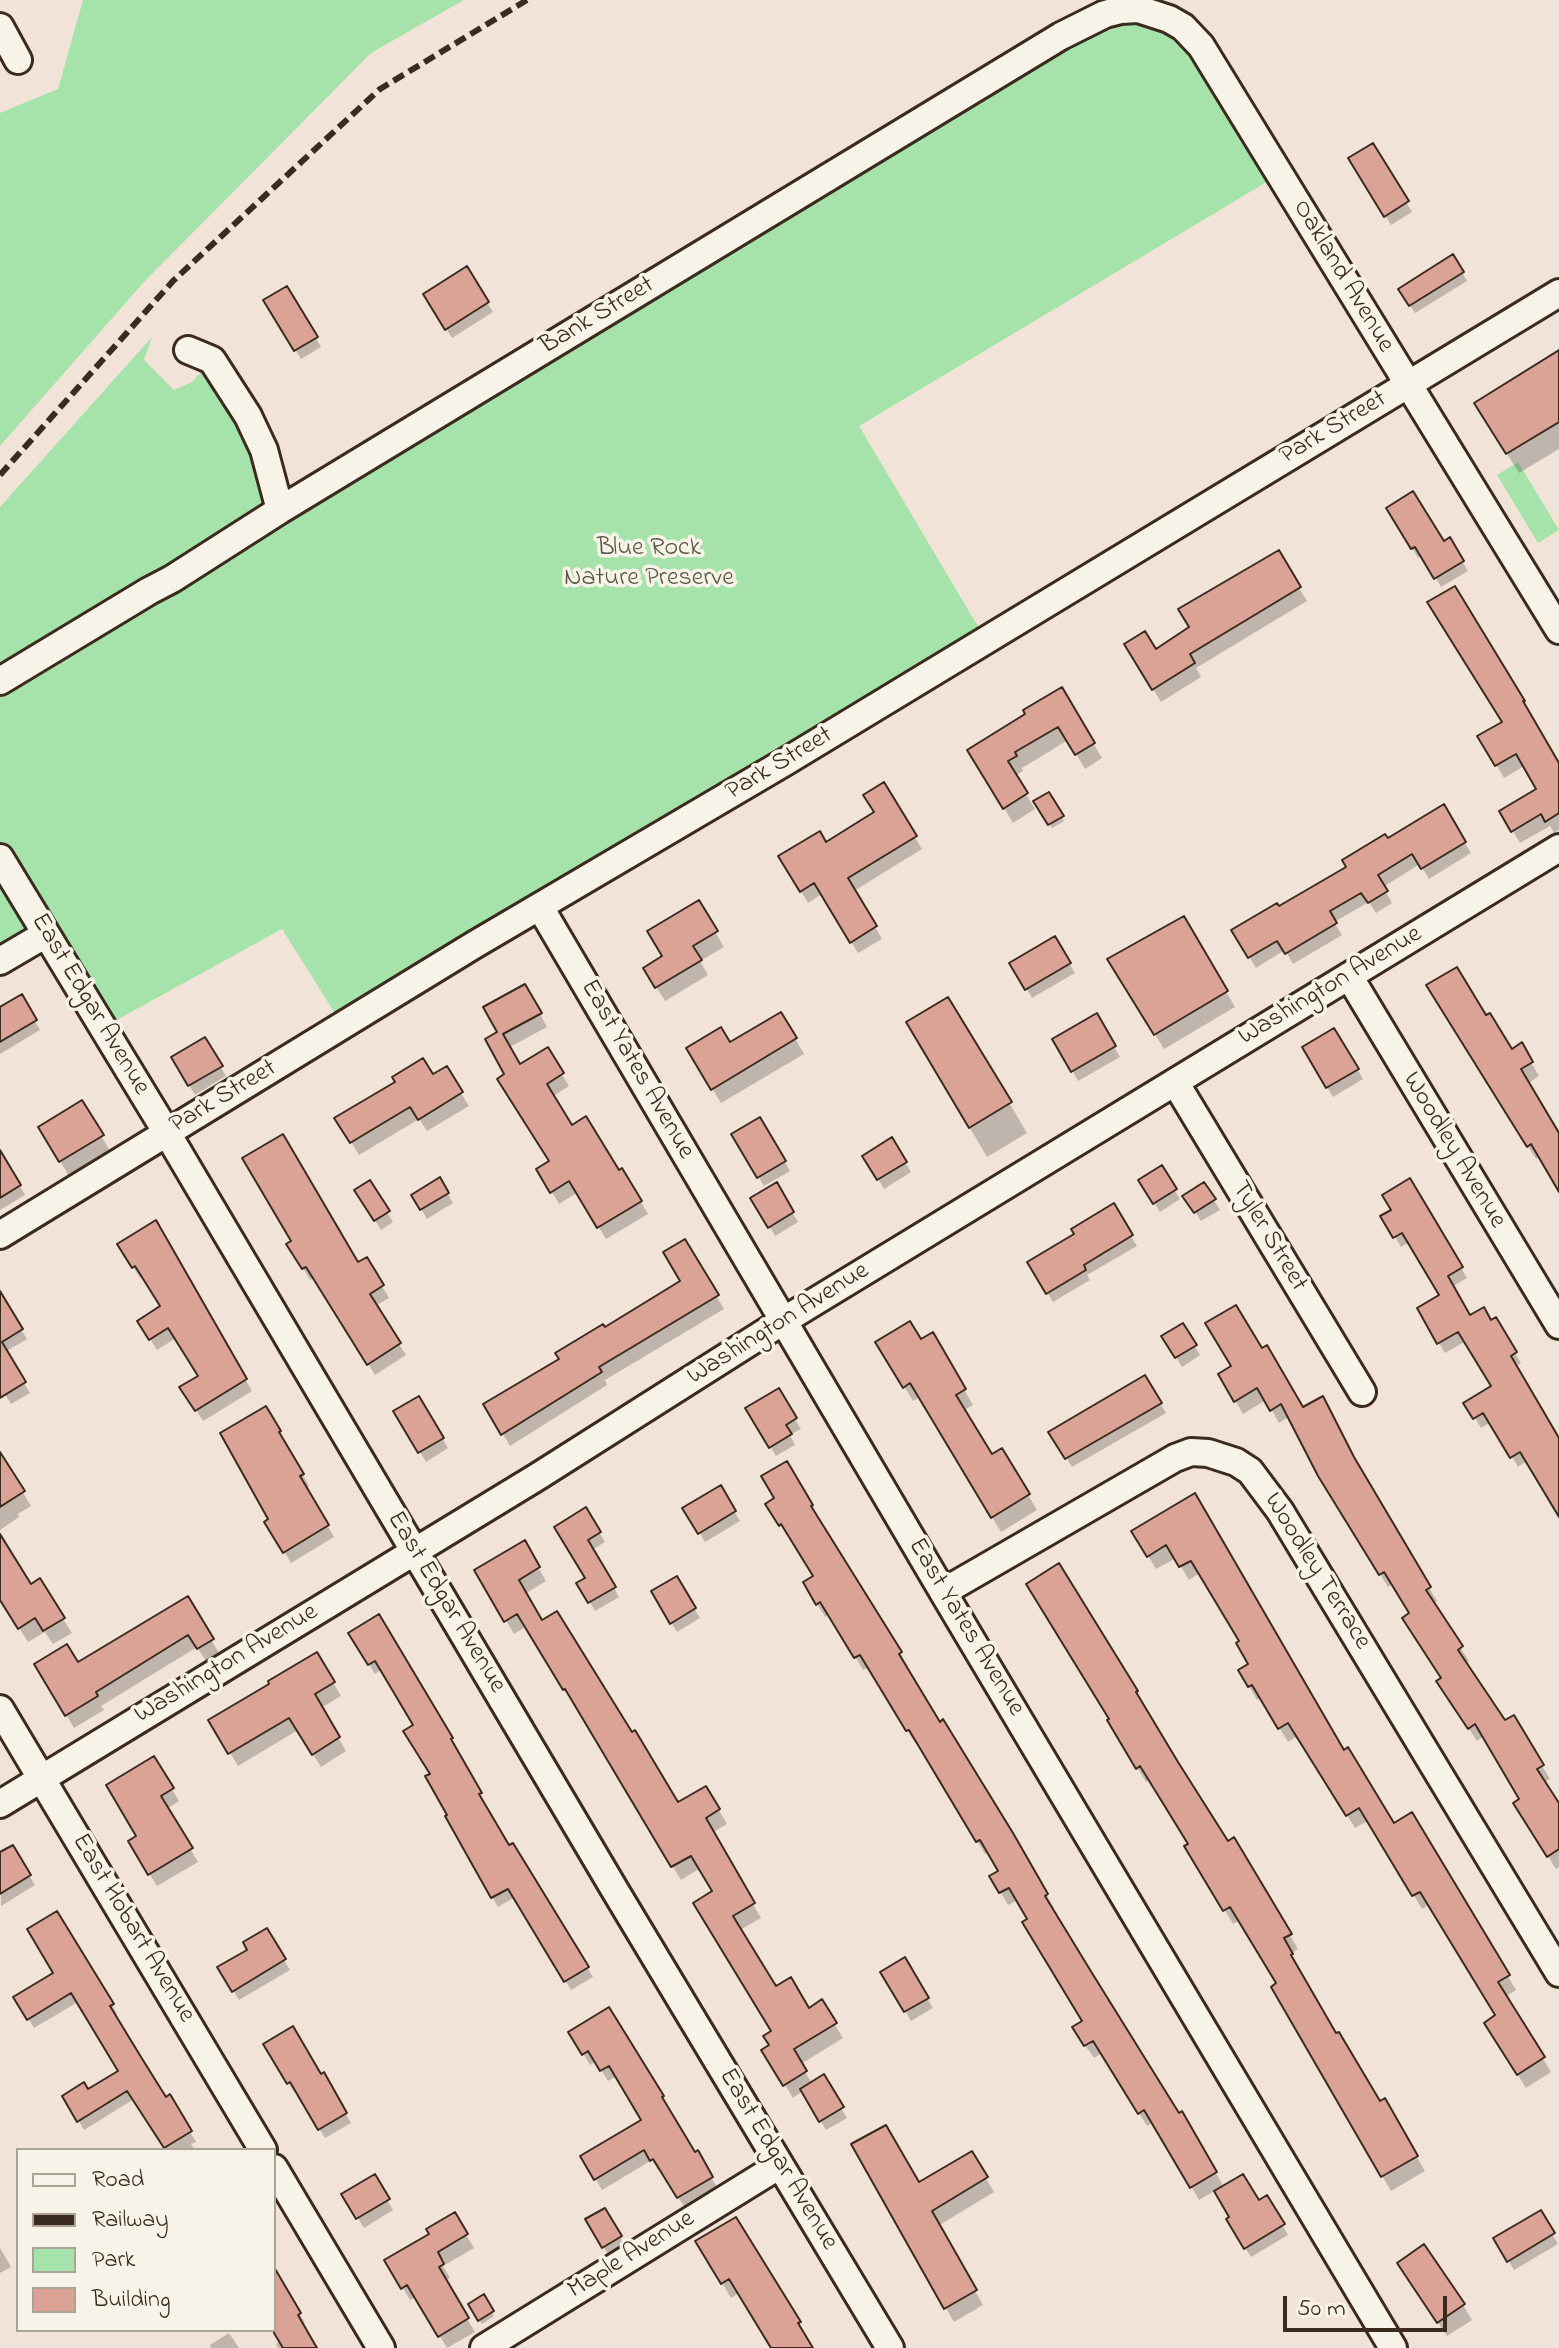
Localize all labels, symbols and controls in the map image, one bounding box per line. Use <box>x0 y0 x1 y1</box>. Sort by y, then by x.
street label: Oakland Avenue <box>1284 195 1400 359</box>
street label: Bank Street <box>535 271 661 363</box>
street label: Park Street <box>1275 385 1393 473</box>
park label: Blue Rock Nature Preserve <box>564 534 734 596</box>
street label: Park Street <box>721 721 839 809</box>
street label: East Edgar Avenue <box>22 908 156 1102</box>
street label: Washington Avenue <box>1234 920 1428 1054</box>
street label: East Yates Avenue <box>572 975 700 1165</box>
street label: Park Street <box>165 1054 283 1142</box>
street label: Woodley Avenue <box>1394 1067 1512 1235</box>
street label: Tyler Street <box>1223 1176 1313 1298</box>
street label: Washington Avenue <box>682 1257 876 1393</box>
street label: Woodley Terrace <box>1255 1488 1377 1656</box>
street label: East Edgar Avenue <box>378 1506 512 1700</box>
street label: East Yates Avenue <box>900 1533 1030 1723</box>
street label: Washington Avenue <box>130 1598 324 1732</box>
street label: East Hobart Avenue <box>63 1829 201 2029</box>
street label: East Edgar Avenue <box>710 2063 844 2257</box>
legend <box>16 2148 276 2332</box>
text: Road <box>92 2163 144 2198</box>
text: Railway <box>92 2203 169 2238</box>
street label: Maple Avenue <box>563 2205 701 2307</box>
text: Park <box>92 2243 135 2278</box>
scale bar <box>1287 2280 1451 2330</box>
text: Building <box>92 2283 171 2318</box>
text: 50 m <box>1297 2292 1346 2327</box>

